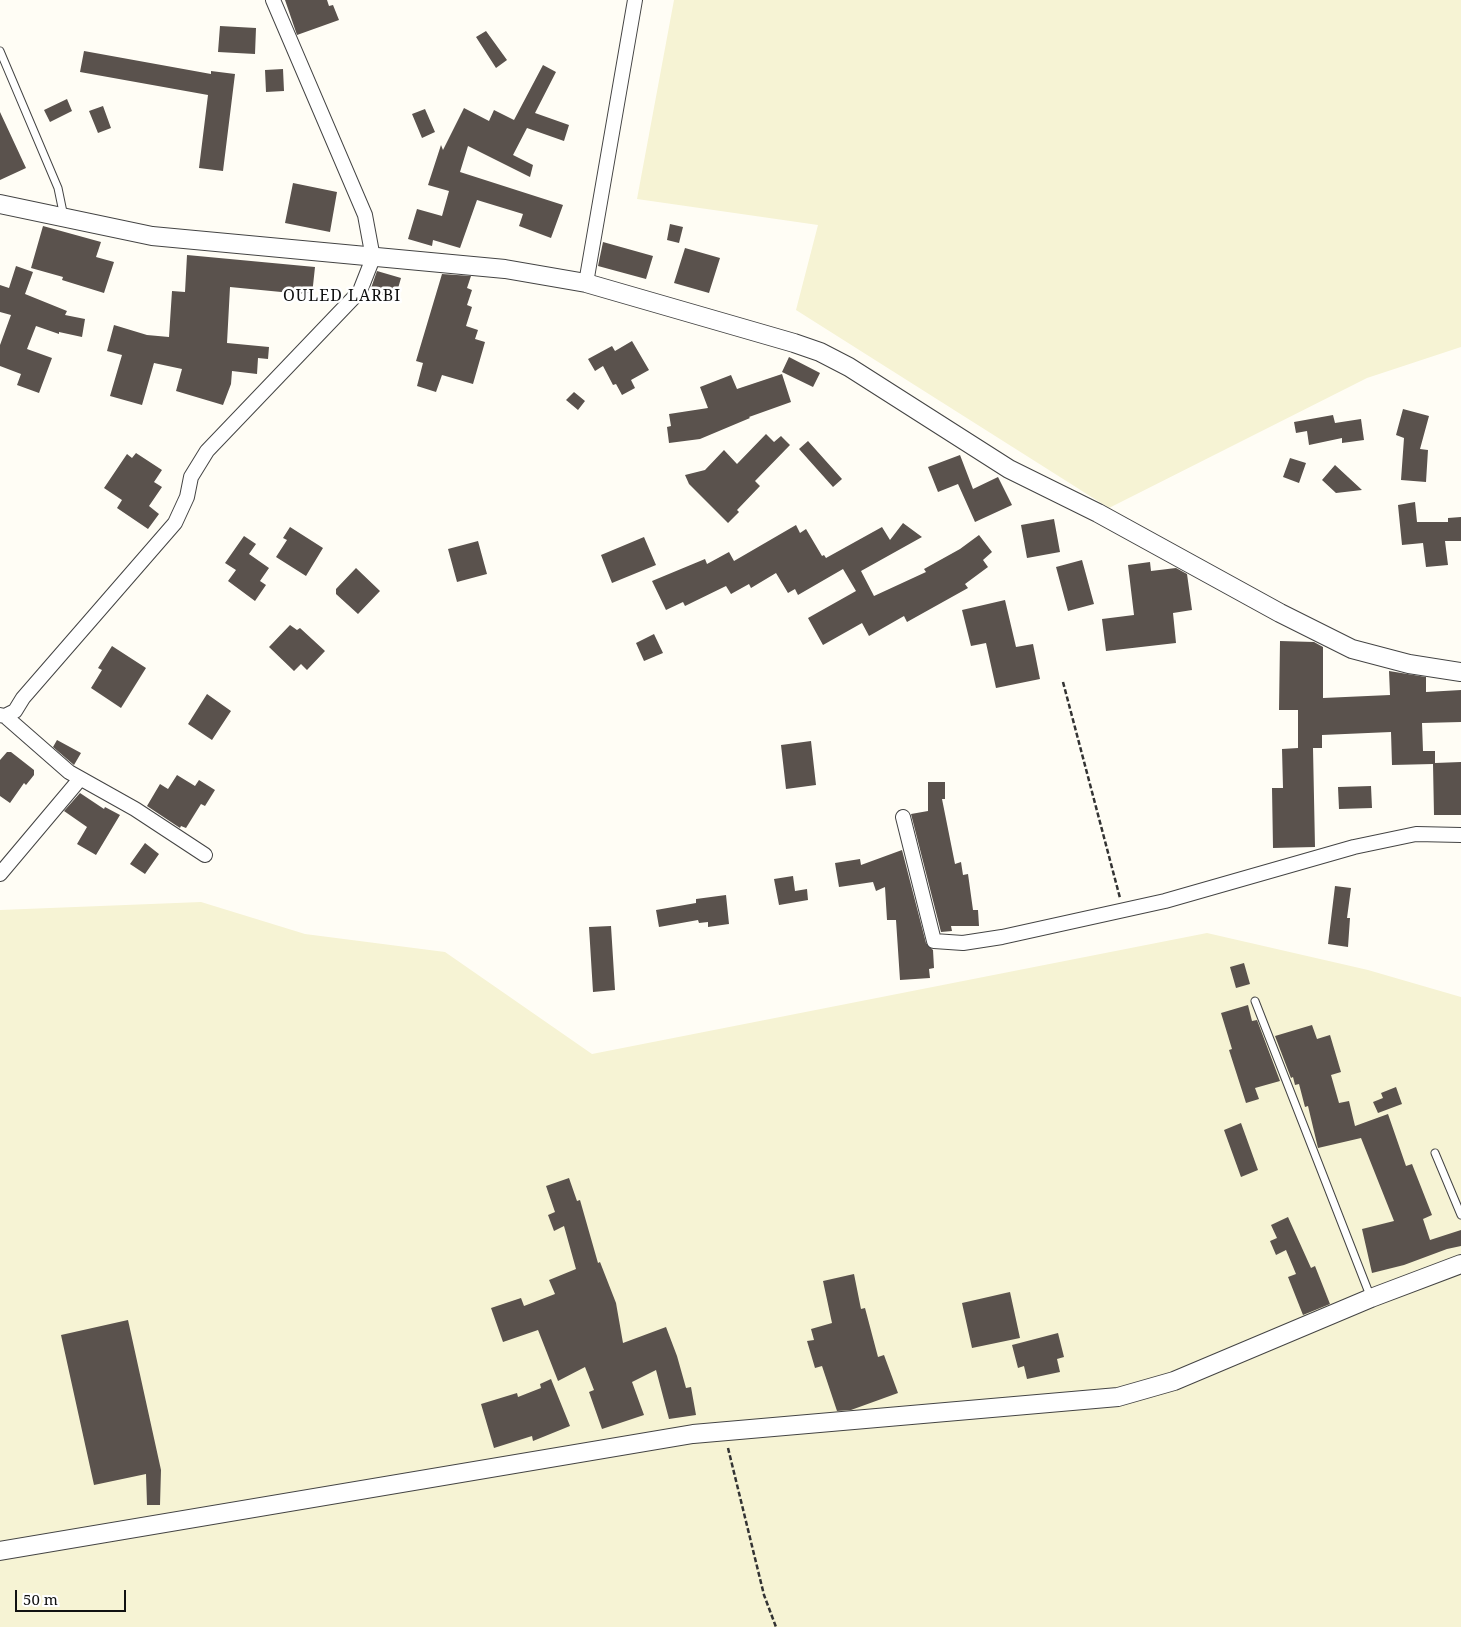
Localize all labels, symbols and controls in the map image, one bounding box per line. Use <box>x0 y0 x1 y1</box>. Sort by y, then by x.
district label: OULED LARBI <box>282 286 402 306</box>
scale bar <box>18 1580 129 1612</box>
text: 50 m <box>23 1589 58 1609</box>

